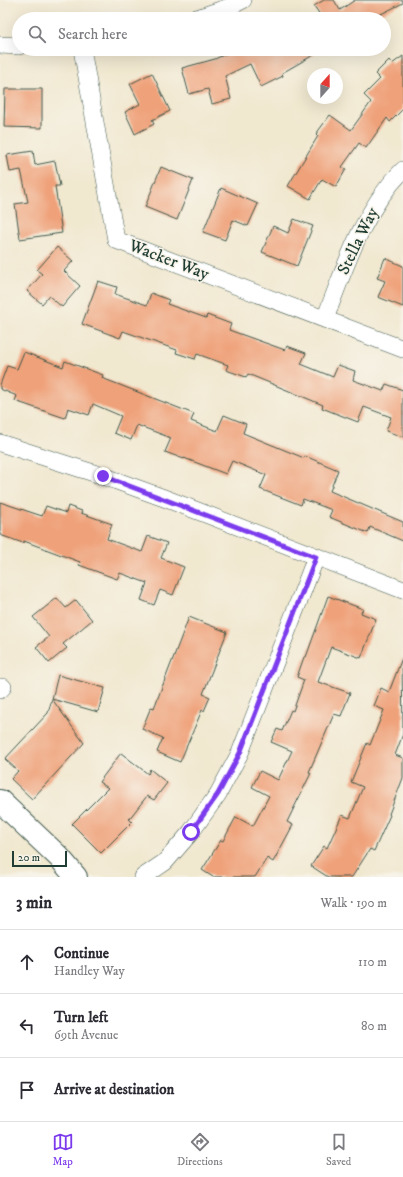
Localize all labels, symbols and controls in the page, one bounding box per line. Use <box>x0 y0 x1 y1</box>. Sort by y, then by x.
search box <box>12 12 391 56</box>
icon: search <box>26 23 48 45</box>
text: Search here <box>58 25 127 44</box>
north arrow <box>307 68 343 104</box>
street label: Stella Way <box>332 203 384 278</box>
street label: Wacker Way <box>125 234 213 286</box>
route end <box>94 467 112 485</box>
route start <box>182 823 200 841</box>
scale bar <box>12 849 67 868</box>
text: 20 m <box>18 851 40 865</box>
text: 3 min <box>16 892 52 914</box>
text: Walk · 190 m <box>321 895 387 911</box>
text: Continue <box>54 944 109 963</box>
icon: ahead <box>16 951 38 973</box>
text: 110 m <box>358 954 387 970</box>
text: Handley Way <box>54 963 125 979</box>
text: Turn left <box>54 1008 108 1027</box>
icon: left <box>16 1015 38 1037</box>
text: 80 m <box>361 1018 387 1034</box>
text: 69th Avenue <box>54 1027 119 1043</box>
icon: arrive <box>16 1079 38 1101</box>
text: Arrive at destination <box>54 1080 174 1099</box>
tab: Map <box>52 1131 74 1169</box>
tab: Directions <box>177 1131 223 1169</box>
tab: Saved <box>326 1131 351 1169</box>

